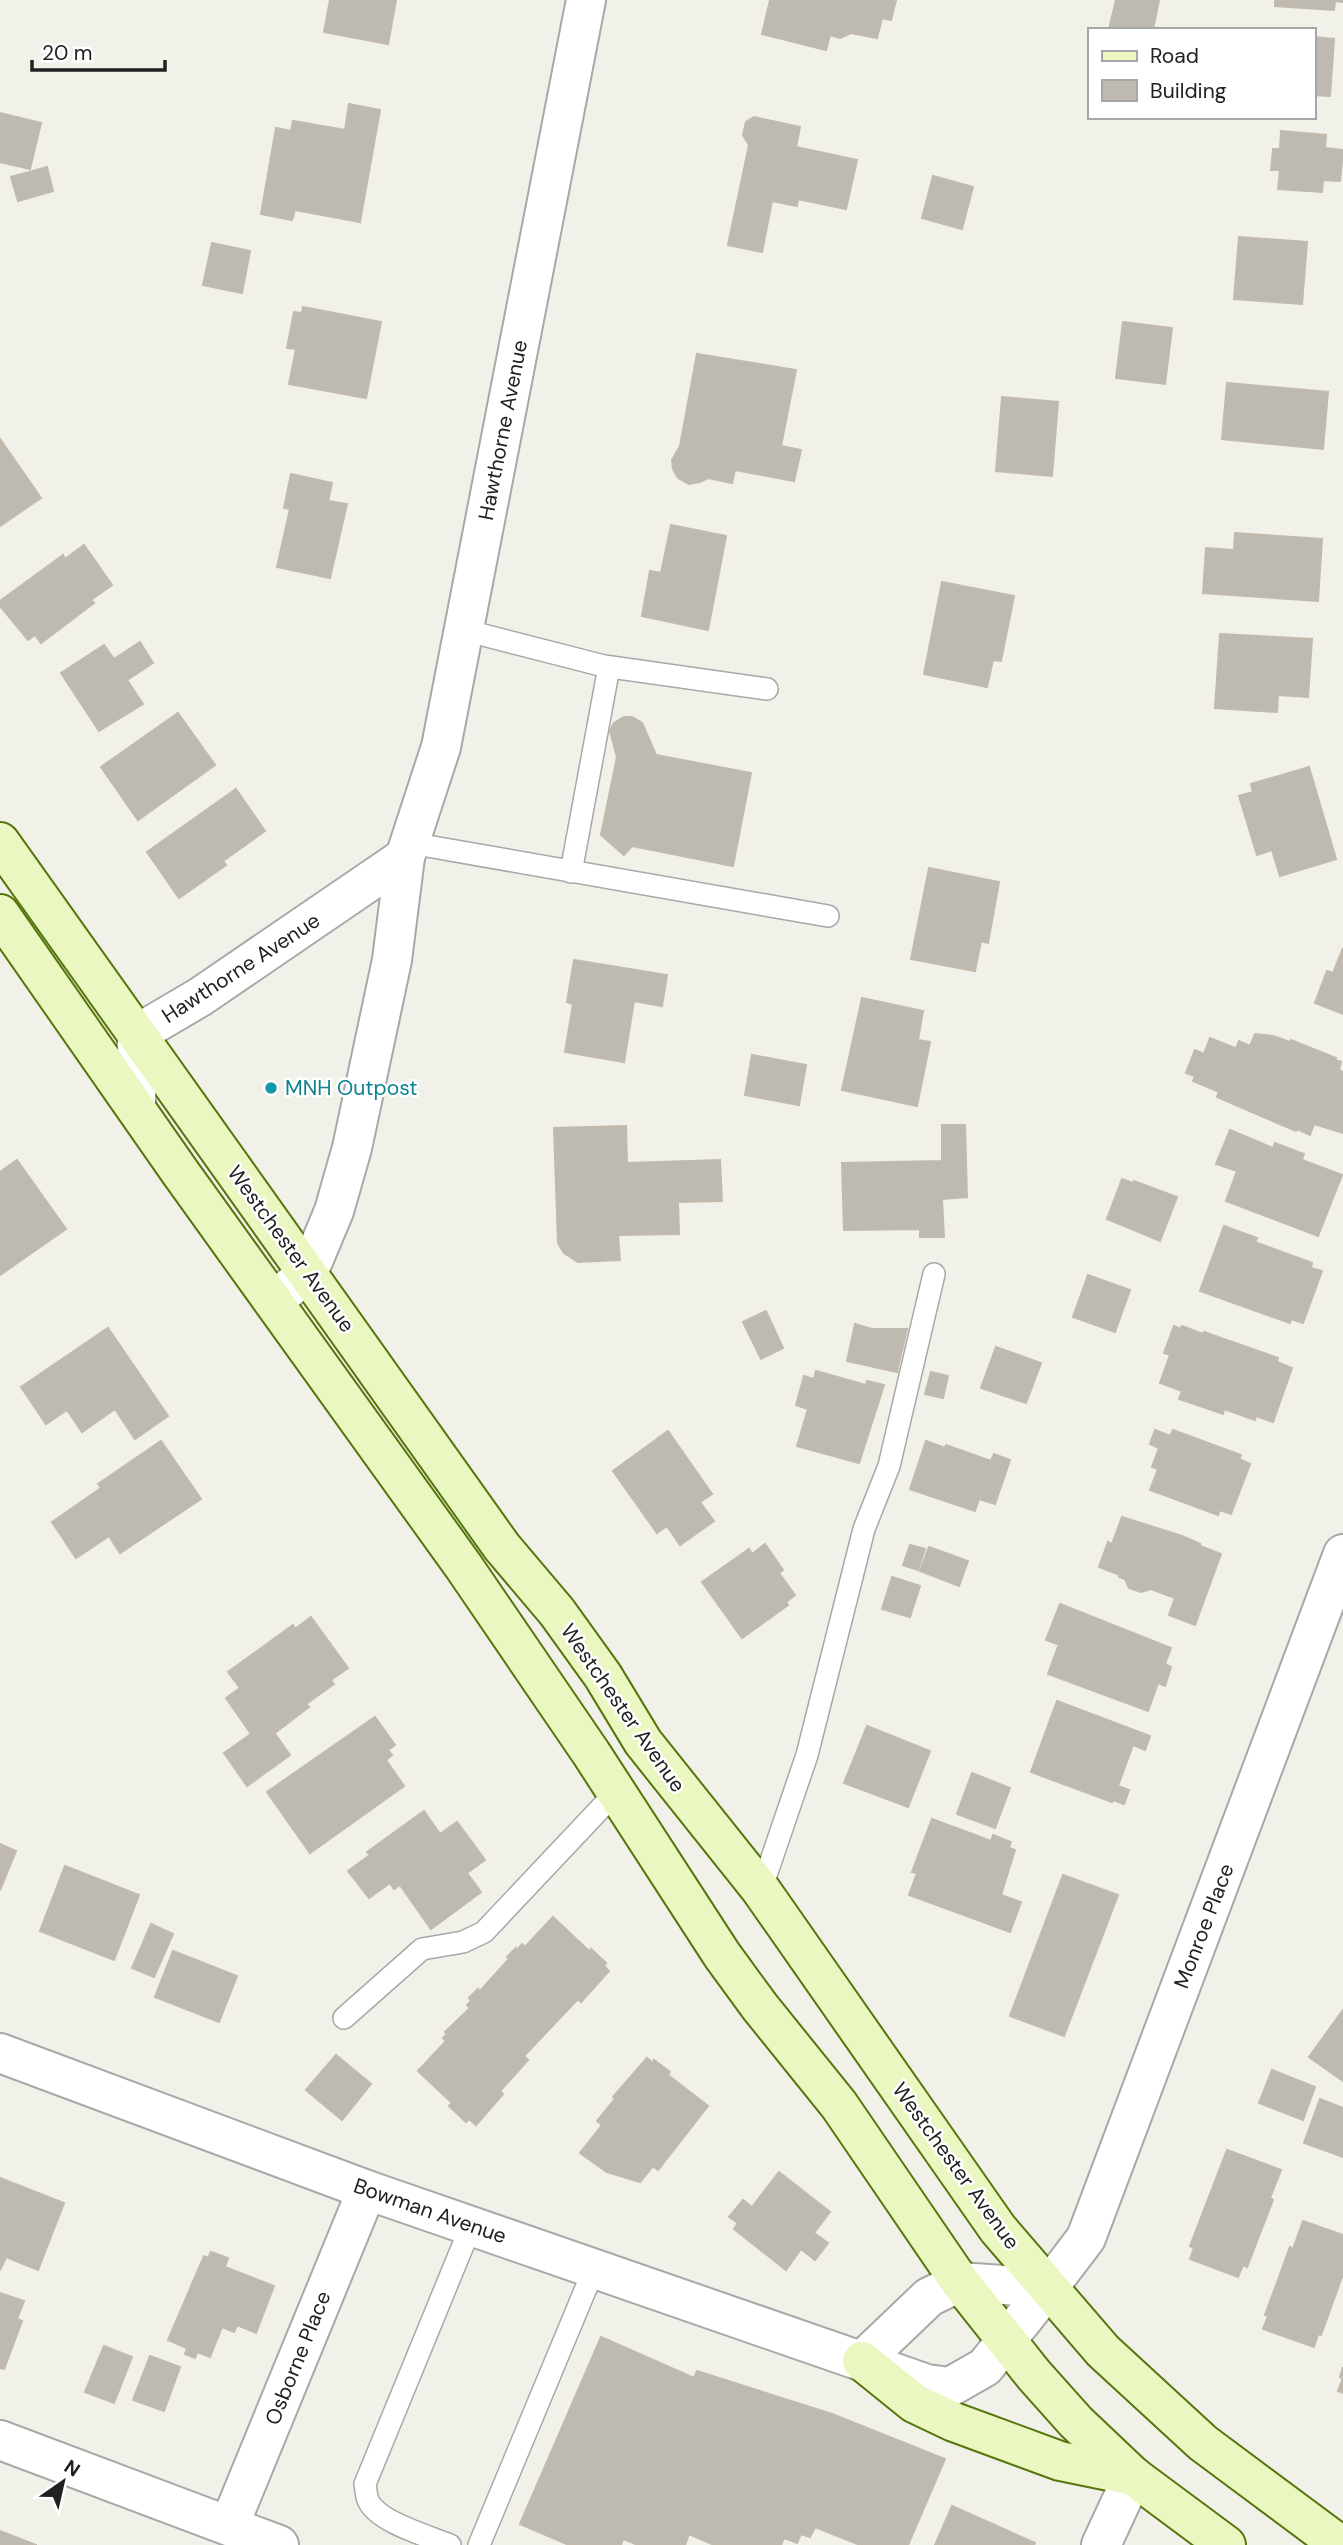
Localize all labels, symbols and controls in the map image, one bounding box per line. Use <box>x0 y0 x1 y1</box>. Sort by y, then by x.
scale bar <box>32 28 164 72</box>
legend <box>1088 28 1315 119</box>
text: 20 m <box>42 39 93 67</box>
text: Road <box>1150 42 1199 70</box>
text: Building <box>1150 77 1227 105</box>
street label: Hawthorne Avenue <box>472 337 534 522</box>
street label: Hawthorne Avenue <box>157 906 325 1030</box>
place label: MNH Outpost <box>285 1074 418 1102</box>
marker: MNH Outpost <box>263 1080 279 1096</box>
street label: Westchester Avenue <box>221 1160 361 1338</box>
street label: Westchester Avenue <box>554 1618 692 1798</box>
street label: Monroe Place <box>1167 1859 1241 1993</box>
street label: Westchester Avenue <box>886 2077 1026 2255</box>
street label: Bowman Avenue <box>350 2172 510 2250</box>
street label: Osborne Place <box>258 2287 338 2429</box>
north arrow <box>28 2447 98 2517</box>
text: N <box>59 2454 85 2483</box>

